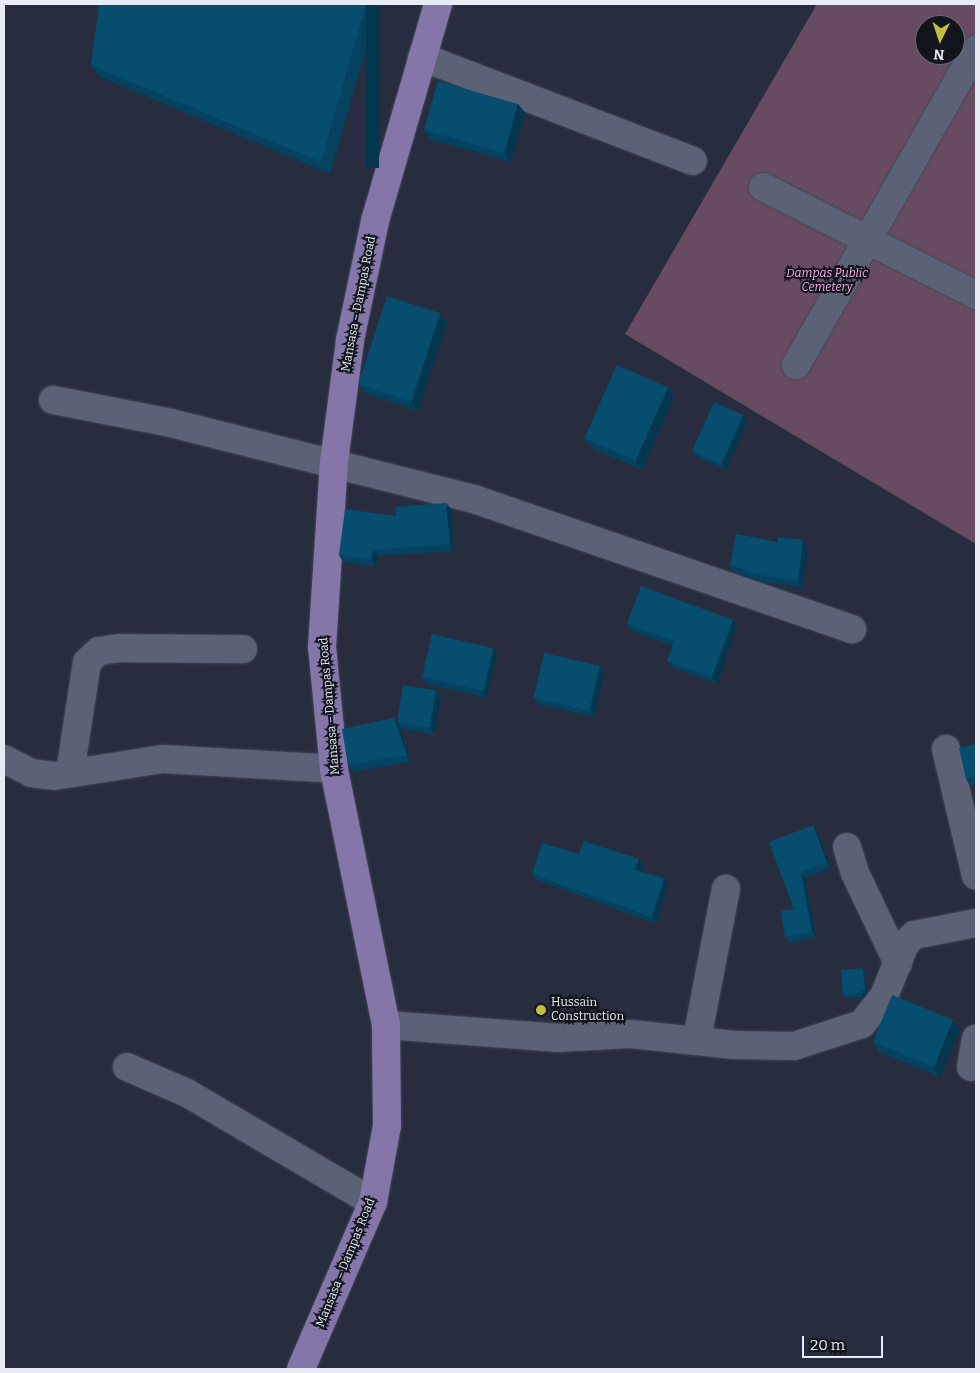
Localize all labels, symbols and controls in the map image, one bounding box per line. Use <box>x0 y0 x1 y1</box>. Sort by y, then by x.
north arrow <box>915 15 965 65</box>
text: N <box>933 46 945 63</box>
street label: Mansasa – Dampas Road <box>339 235 379 373</box>
park label: Dampas Public Cemetery <box>786 267 868 295</box>
street label: Mansasa – Dampas Road <box>317 637 343 775</box>
place label: Hussain Construction <box>551 996 624 1024</box>
marker: Hussain Construction <box>535 1004 547 1016</box>
street label: Mansasa – Dampas Road <box>313 1196 379 1330</box>
scale bar <box>805 1326 886 1358</box>
text: 20 m <box>810 1336 845 1354</box>

